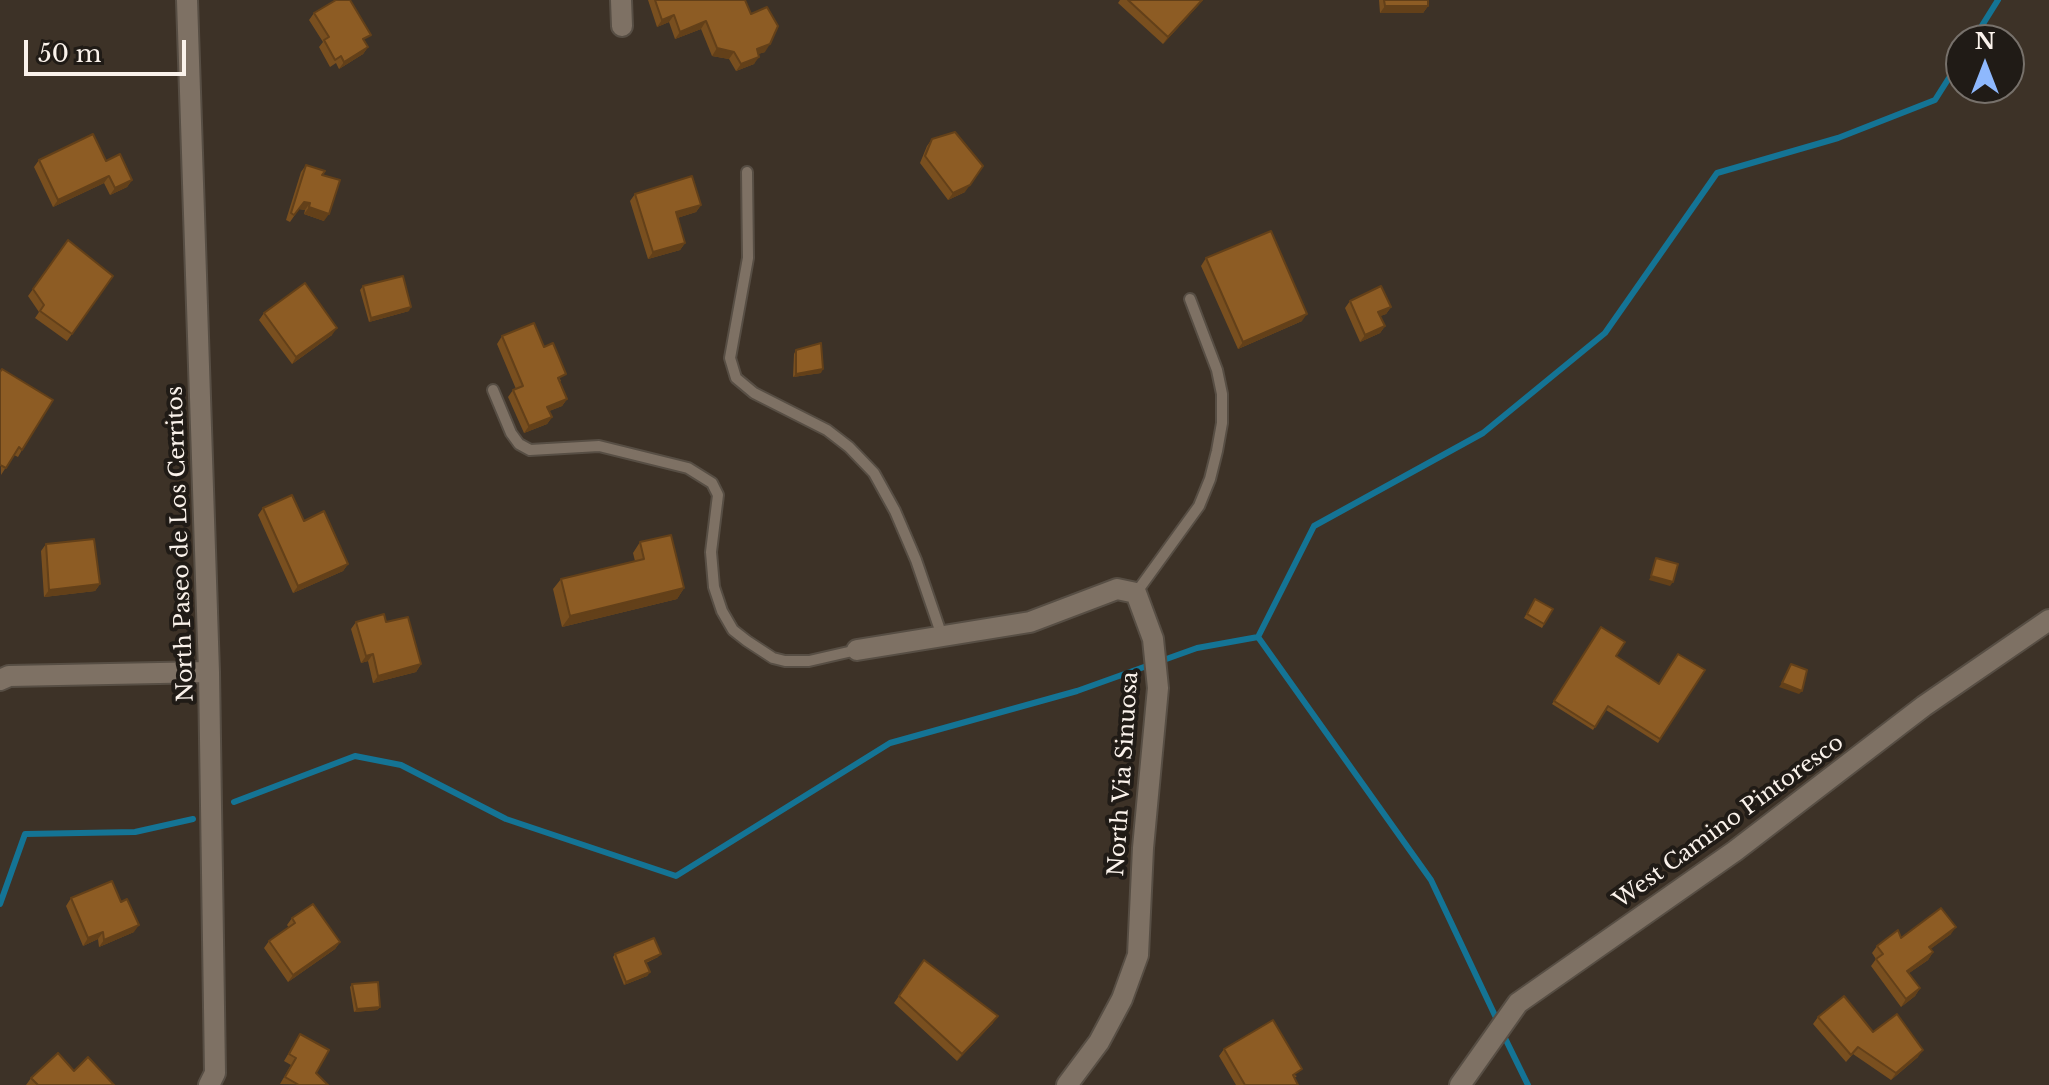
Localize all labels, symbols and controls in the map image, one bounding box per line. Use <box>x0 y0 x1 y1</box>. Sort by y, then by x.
scale bar <box>28 24 190 74</box>
north arrow <box>1945 24 2025 104</box>
text: N <box>1975 28 1995 55</box>
text: 50 m <box>38 39 101 68</box>
street label: North Paseo de Los Cerritos <box>162 386 200 702</box>
street label: North Via Sinuosa <box>1104 671 1144 877</box>
street label: West Camino Pintoresco <box>1609 730 1849 914</box>

